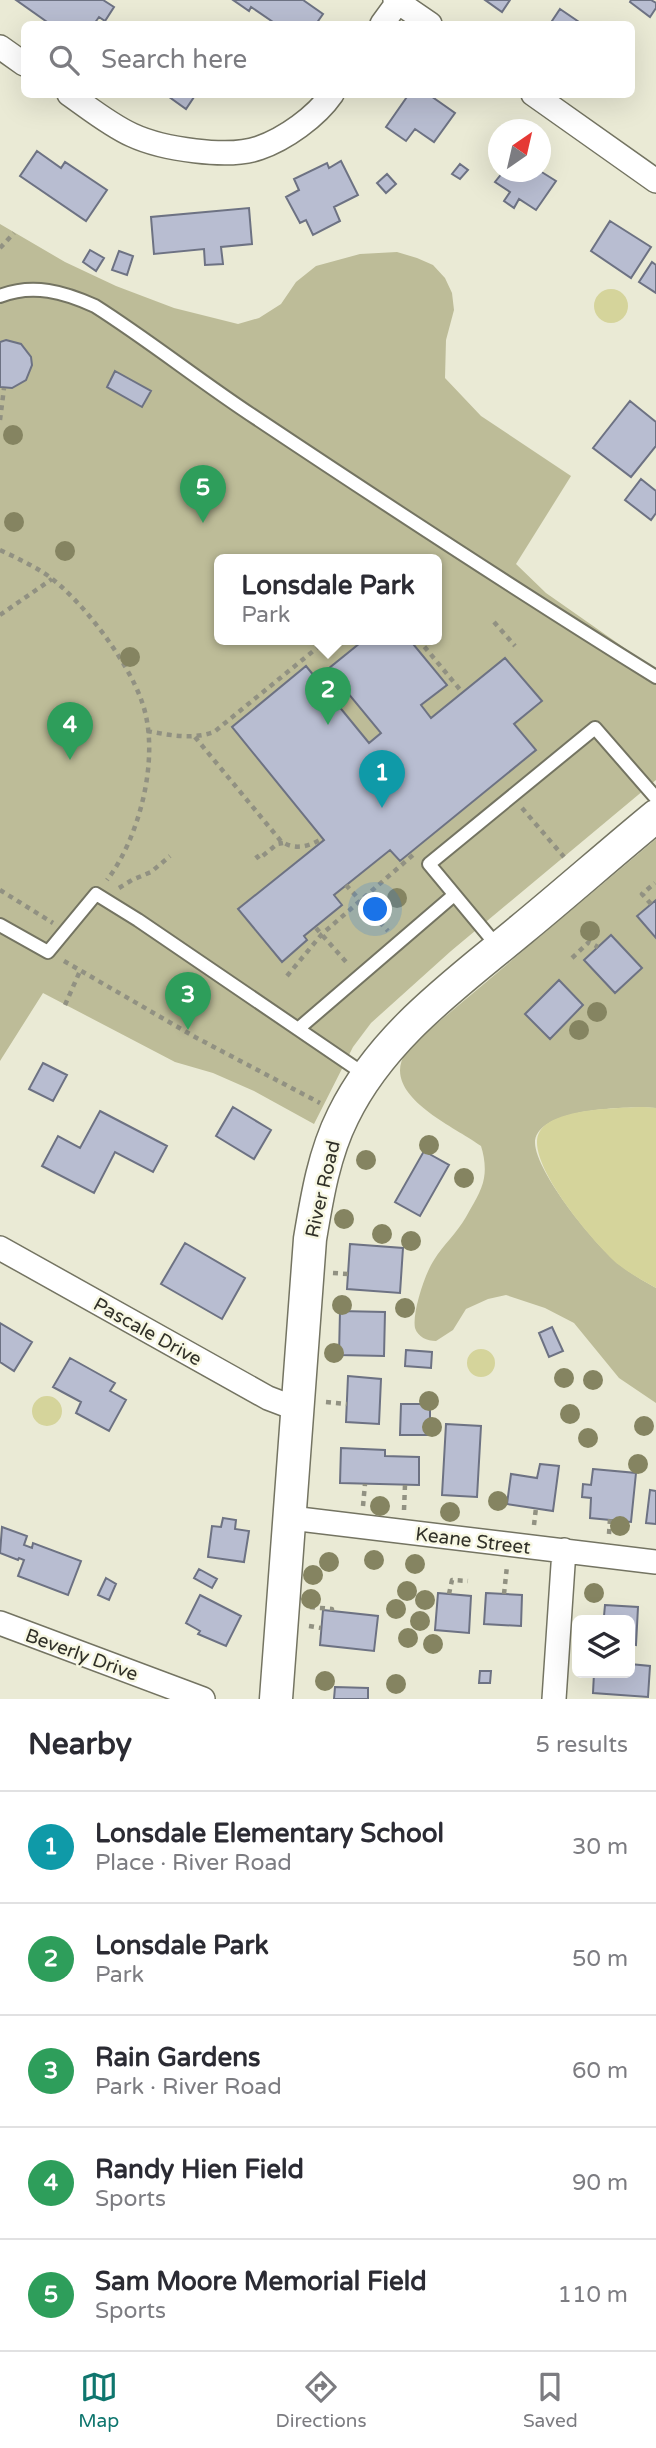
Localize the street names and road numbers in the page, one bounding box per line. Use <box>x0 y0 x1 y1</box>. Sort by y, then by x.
street label: River Road <box>301 1139 345 1240</box>
street label: Pascale Drive <box>90 1293 205 1371</box>
street label: Keane Street <box>414 1523 532 1559</box>
street label: Beverly Drive <box>22 1624 141 1686</box>

